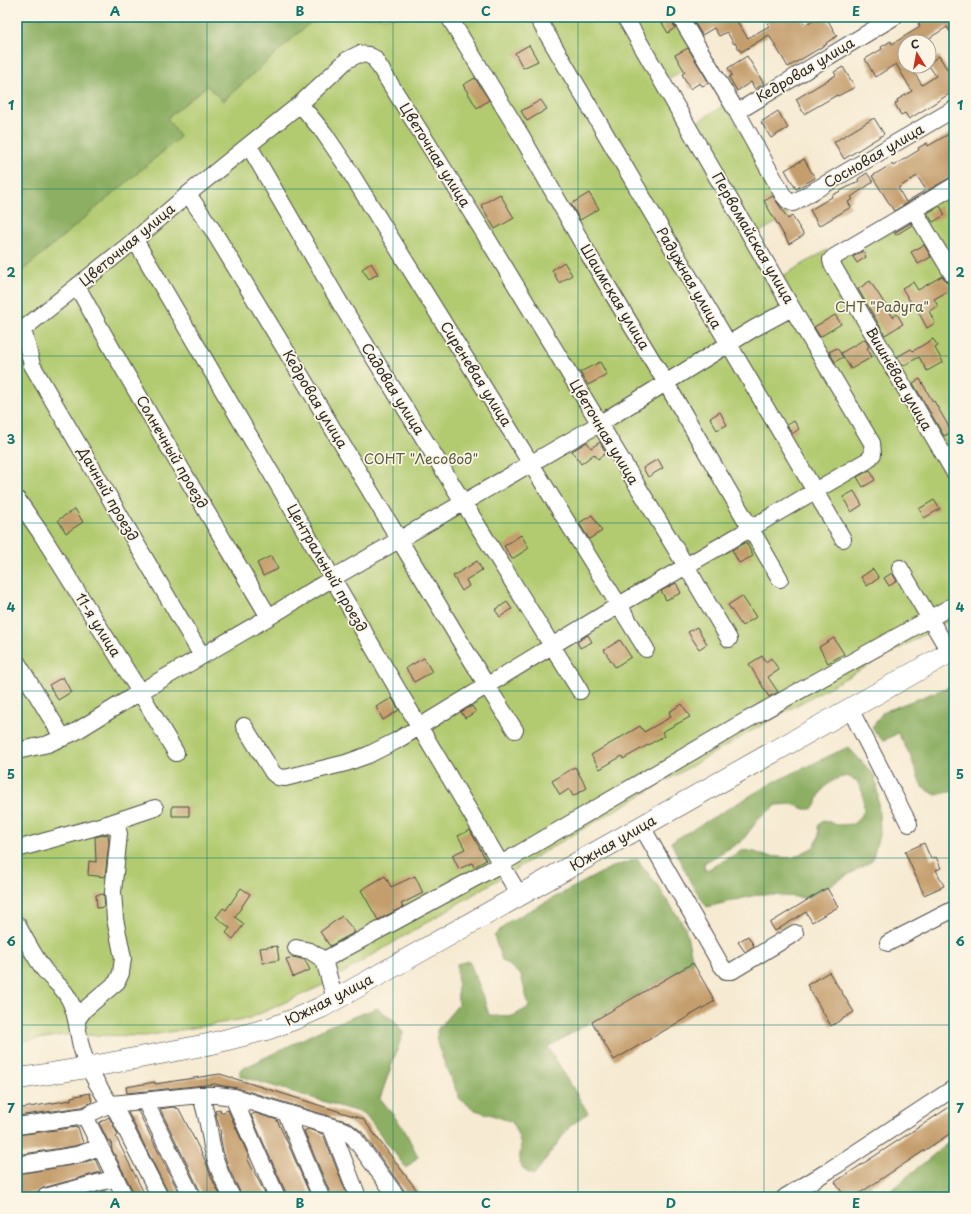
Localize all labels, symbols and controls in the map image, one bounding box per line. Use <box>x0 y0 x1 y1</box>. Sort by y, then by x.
text: A <box>110 1 120 20</box>
text: B <box>296 1 305 20</box>
text: C <box>481 1 491 20</box>
text: D <box>666 1 676 20</box>
text: E <box>852 1 860 20</box>
street label: Кедровая улица <box>751 32 858 107</box>
north arrow <box>897 34 937 74</box>
text: С <box>909 35 921 53</box>
text: 1 <box>8 95 14 114</box>
text: 1 <box>957 95 963 114</box>
street label: Цветочная улица <box>395 98 476 211</box>
street label: Сосновая улица <box>820 118 928 193</box>
street label: Первомайская улица <box>707 168 800 307</box>
street label: Цветочная улица <box>74 198 179 291</box>
street label: Радужная улица <box>652 223 727 333</box>
street label: Шаимская улица <box>576 240 655 354</box>
text: 2 <box>6 262 16 281</box>
text: 2 <box>955 262 965 281</box>
park label: СНТ "Радуга" <box>835 296 929 317</box>
street label: Сиреневая улица <box>436 317 517 431</box>
street label: Вишнёвая улица <box>861 323 938 435</box>
street label: Садовая улица <box>357 339 430 439</box>
street label: Кедровая улица <box>278 345 353 452</box>
street label: Цветочная улица <box>565 375 644 489</box>
street label: Солнечный проезд <box>131 391 213 512</box>
text: 3 <box>7 429 16 448</box>
text: 3 <box>956 429 965 448</box>
street label: Дачный проезд <box>72 442 144 545</box>
park label: СОНТ "Лесовод" <box>364 448 478 469</box>
street label: Центральный проезд <box>282 500 373 636</box>
street label: 11-я улица <box>70 589 127 661</box>
text: 4 <box>7 597 16 616</box>
text: 4 <box>956 597 965 616</box>
text: 5 <box>7 764 15 783</box>
text: 5 <box>956 764 964 783</box>
street label: Южная улица <box>566 809 660 876</box>
text: 6 <box>6 931 16 950</box>
text: 6 <box>955 931 965 950</box>
street label: Южная улица <box>281 968 377 1031</box>
text: 7 <box>7 1098 15 1117</box>
text: 7 <box>956 1098 964 1117</box>
text: A <box>110 1193 120 1212</box>
text: B <box>296 1193 305 1212</box>
text: C <box>481 1193 491 1212</box>
text: D <box>666 1193 676 1212</box>
text: E <box>852 1193 860 1212</box>

